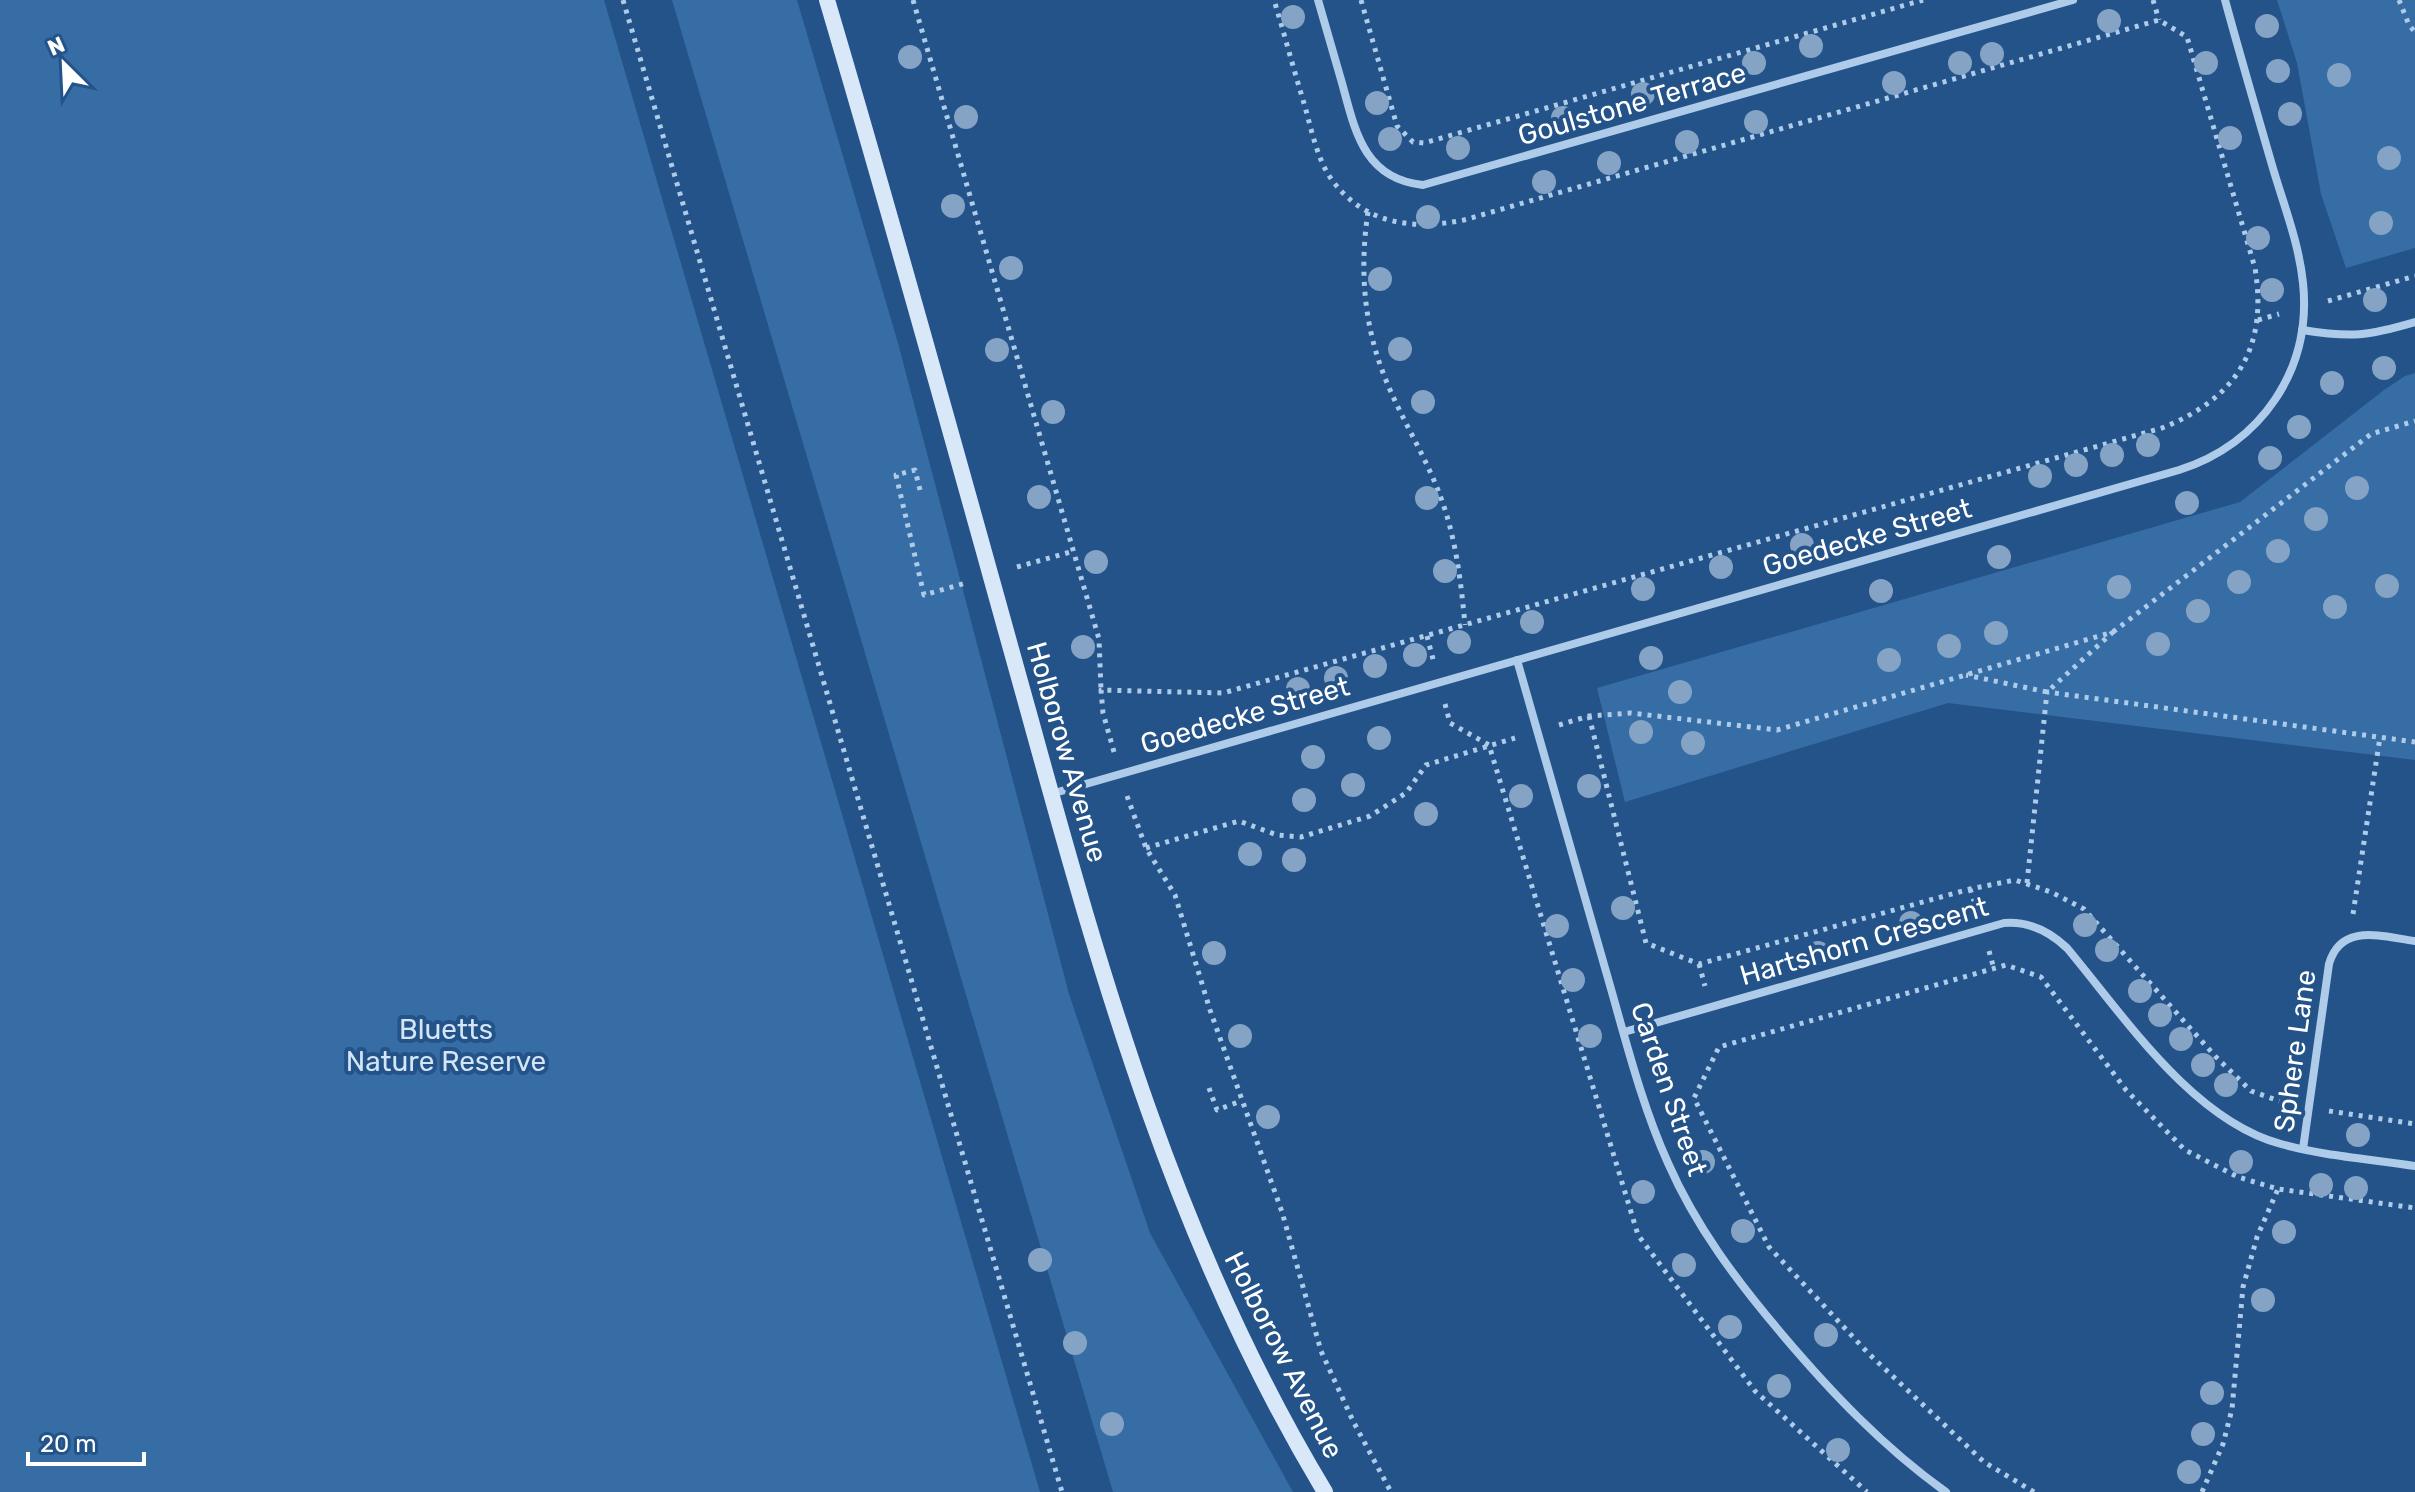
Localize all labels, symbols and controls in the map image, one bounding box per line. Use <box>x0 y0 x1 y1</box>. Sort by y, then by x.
north arrow <box>24 24 104 104</box>
text: N <box>43 31 69 62</box>
street label: Goulstone Terrace <box>1514 56 1750 152</box>
street label: Goedecke Street <box>1759 491 1975 583</box>
street label: Holborow Avenue <box>1020 638 1114 866</box>
street label: Goedecke Street <box>1137 669 1353 761</box>
street label: Hartshorn Crescent <box>1736 890 1992 992</box>
street label: Sphere Lane <box>2267 968 2323 1134</box>
street label: Carden Street <box>1624 998 1714 1180</box>
park label: Bluetts Nature Reserve <box>346 1013 546 1078</box>
street label: Holborow Avenue <box>1218 1246 1350 1464</box>
scale bar <box>28 1416 144 1466</box>
text: 20 m <box>40 1430 97 1458</box>

